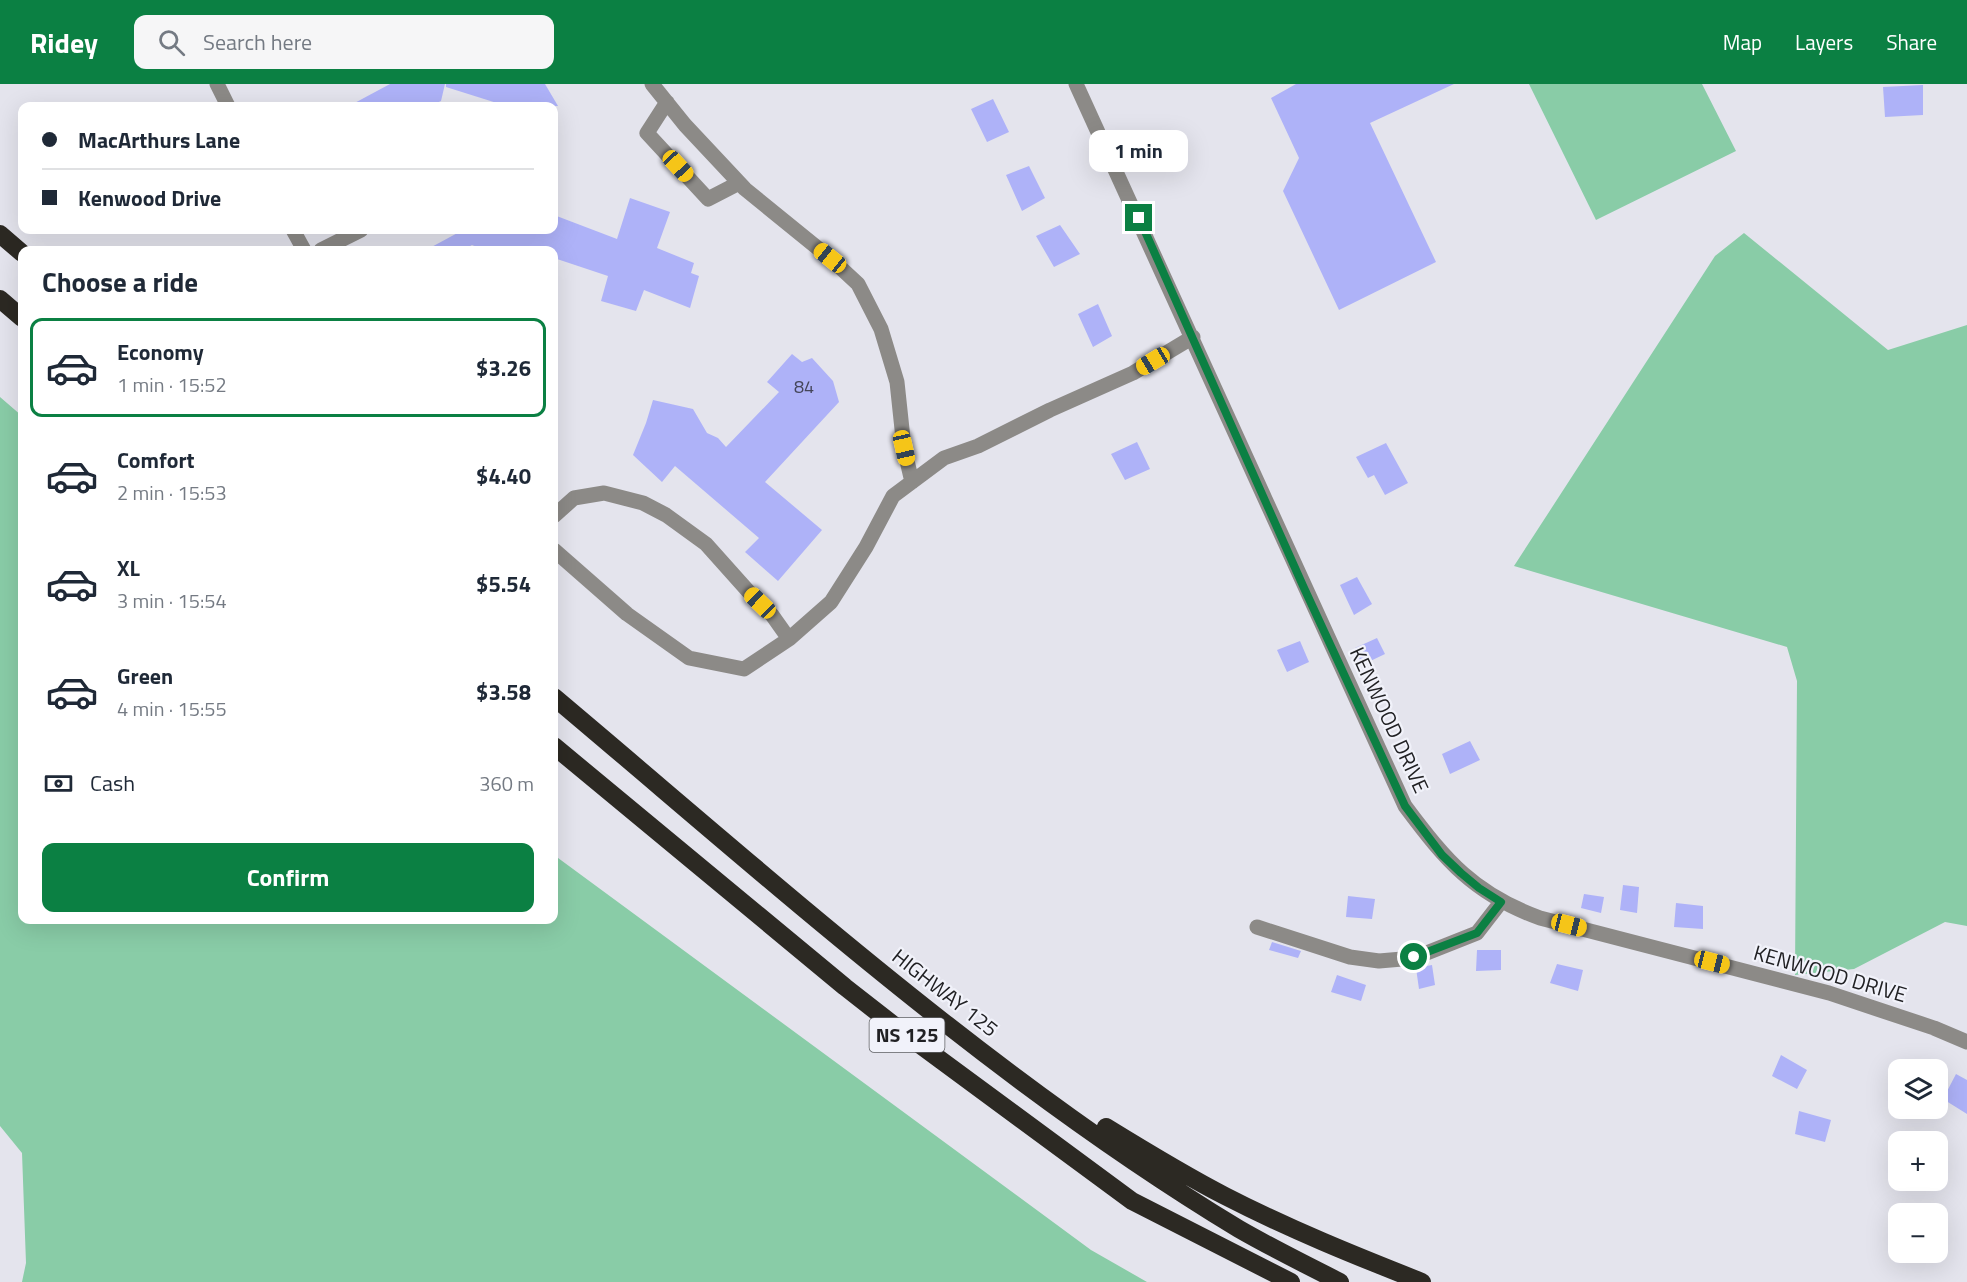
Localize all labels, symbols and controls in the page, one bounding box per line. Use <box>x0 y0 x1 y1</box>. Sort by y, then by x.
search box <box>134 15 554 69</box>
text: Ridey <box>30 21 98 64</box>
text: Search here <box>203 25 312 59</box>
icon: search <box>155 26 188 59</box>
text: Map <box>1723 26 1762 58</box>
text: Layers <box>1795 26 1853 58</box>
text: Share <box>1886 26 1937 58</box>
text: MacArthurs Lane <box>78 123 240 157</box>
callout: 1 min <box>1090 131 1188 173</box>
text: 1 min <box>1114 135 1163 166</box>
car <box>659 147 697 185</box>
text: Kenwood Drive <box>78 181 221 215</box>
route end <box>1125 204 1152 231</box>
car <box>810 240 850 276</box>
text: Choose a ride <box>42 261 198 302</box>
text: Economy <box>117 335 204 369</box>
icon: car <box>45 341 99 395</box>
car <box>1133 344 1173 378</box>
text: $3.26 <box>476 351 531 385</box>
text: 1 min · 15:52 <box>117 369 227 400</box>
house number: 84 <box>794 373 814 400</box>
car <box>891 428 917 468</box>
text: Comfort <box>117 443 195 477</box>
icon: car <box>45 449 99 503</box>
text: $4.40 <box>476 459 531 493</box>
text: 2 min · 15:53 <box>117 477 227 508</box>
text: XL <box>117 551 140 585</box>
icon: car <box>45 557 99 611</box>
text: $5.54 <box>476 567 531 601</box>
car <box>741 584 779 622</box>
text: 3 min · 15:54 <box>117 585 227 616</box>
street label: KENWOOD DRIVE <box>1342 641 1438 798</box>
text: Green <box>117 659 173 693</box>
icon: car <box>45 665 99 719</box>
text: $3.58 <box>476 675 531 709</box>
text: 4 min · 15:55 <box>117 693 227 724</box>
text: Cash <box>90 766 135 800</box>
icon: cash <box>42 767 75 800</box>
text: 360 m <box>479 768 534 799</box>
button: Confirm <box>42 843 534 912</box>
car <box>1549 912 1589 938</box>
street label: KENWOOD DRIVE <box>1750 936 1910 1010</box>
street label: HIGHWAY 125 <box>886 940 1006 1044</box>
route start <box>1400 943 1427 970</box>
car <box>1692 949 1732 975</box>
road number: NS 125 <box>870 1018 944 1052</box>
map controls <box>1888 1059 1948 1263</box>
button: layers <box>1888 1059 1948 1119</box>
button: + <box>1888 1131 1948 1191</box>
button: − <box>1888 1203 1948 1263</box>

